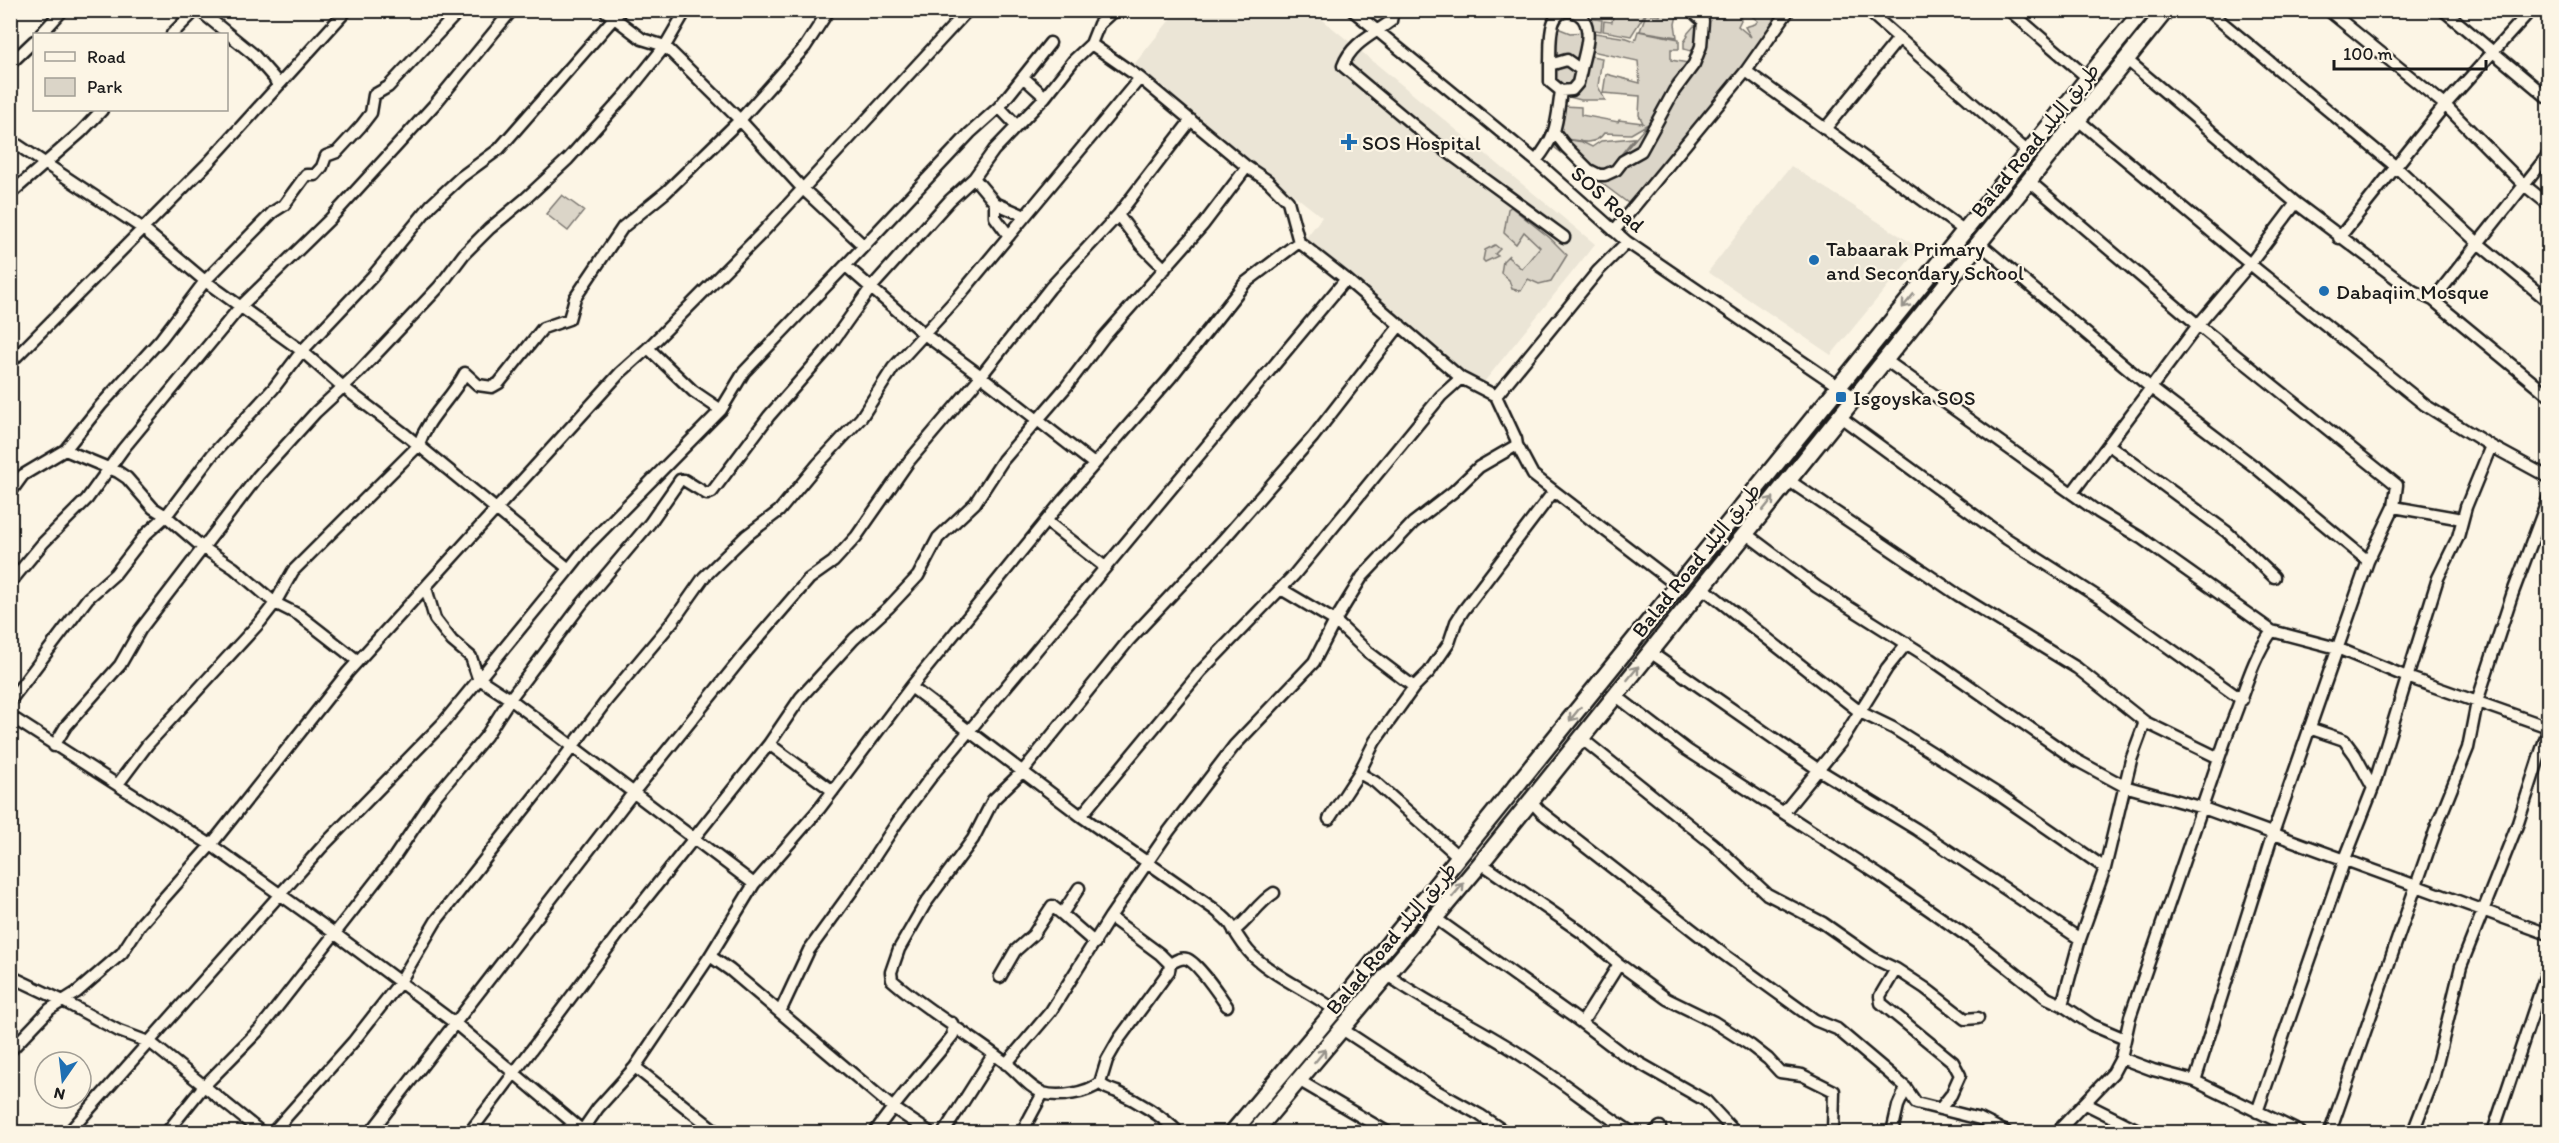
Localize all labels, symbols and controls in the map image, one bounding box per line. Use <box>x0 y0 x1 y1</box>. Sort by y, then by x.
legend <box>33 33 228 111</box>
scale bar <box>2334 33 2486 71</box>
text: 100 m <box>2343 43 2393 65</box>
text: Road <box>87 46 126 68</box>
street label: Balad Road طريق البلد <box>1965 58 2106 223</box>
text: Park <box>87 76 122 98</box>
place label: SOS Hospital <box>1362 130 1481 155</box>
marker: SOS Hospital <box>1340 133 1358 151</box>
street label: SOS Road <box>1566 160 1650 238</box>
place label: Tabaarak Primary and Secondary School <box>1826 236 2024 285</box>
marker: Tabaarak Primary and Secondary School <box>1807 253 1821 267</box>
place label: Dabaqiin Mosque <box>2336 279 2489 304</box>
marker: Dabaqiin Mosque <box>2317 284 2331 298</box>
one-way arrow <box>1901 293 1915 308</box>
place label: Isgoyska SOS <box>1853 385 1975 410</box>
marker: Isgoyska SOS <box>1834 390 1848 404</box>
street label: Balad Road طريق البلد <box>1626 478 1767 643</box>
one-way arrow <box>1762 497 1775 513</box>
one-way arrow <box>1627 665 1640 681</box>
one-way arrow <box>1569 706 1582 722</box>
street label: Balad Road طريق البلد <box>1320 857 1463 1020</box>
one-way arrow <box>1451 883 1465 898</box>
one-way arrow <box>1313 1049 1327 1064</box>
north arrow <box>33 1050 93 1110</box>
text: N <box>52 1084 67 1105</box>

